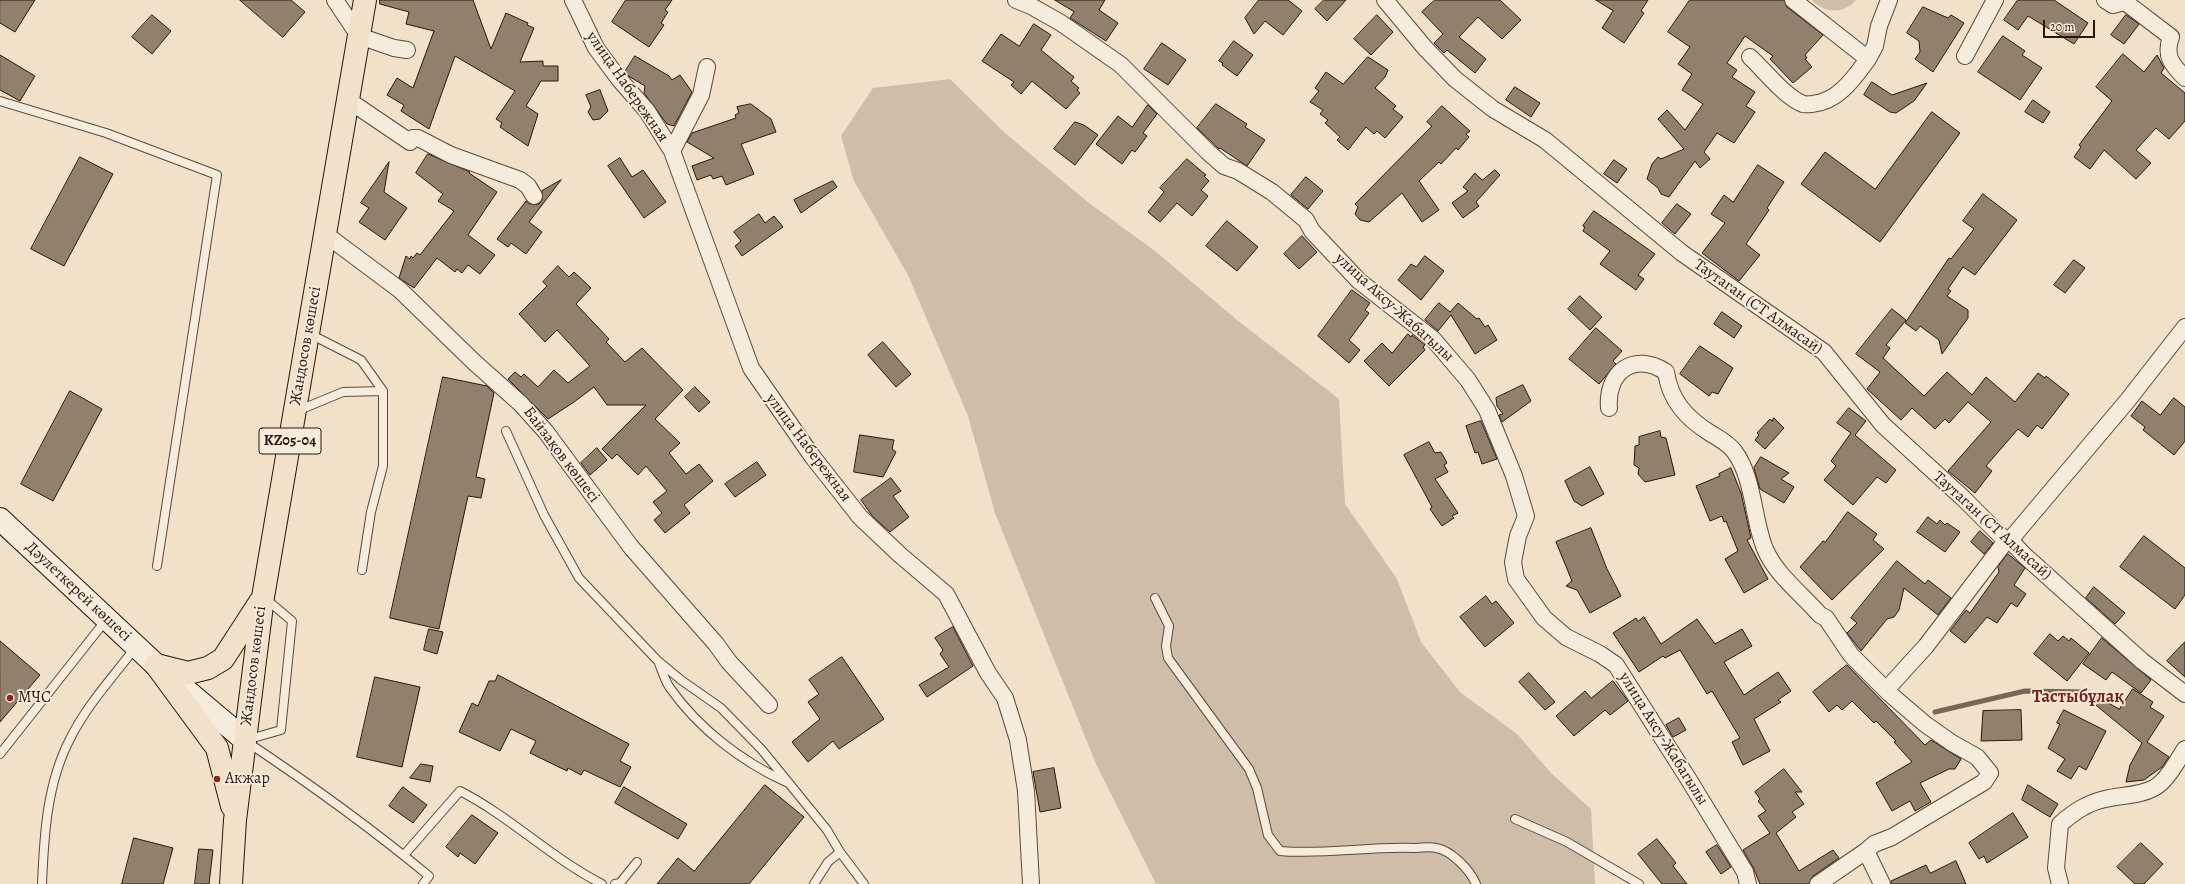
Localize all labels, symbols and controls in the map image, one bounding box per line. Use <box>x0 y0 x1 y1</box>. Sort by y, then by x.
scale bar <box>2045 12 2097 38</box>
text: 20 m <box>2050 19 2074 35</box>
street label: улица Набережная <box>582 28 672 146</box>
street label: улица Аксу-Жабагылы <box>1331 250 1457 366</box>
street label: Таутаган (СТ Алмасай) <box>1690 255 1826 359</box>
street label: Жандосов көшесі <box>286 285 326 407</box>
street label: улица Набережная <box>761 390 855 506</box>
street label: Байзақов көшесі <box>519 403 603 507</box>
road number: KZ05-04 <box>259 428 321 454</box>
street label: Таутаган (СТ Алмасай) <box>1929 468 2055 584</box>
street label: Дәулеткерей көшесі <box>21 538 135 646</box>
street label: Жандосов көшесі <box>237 605 271 727</box>
street label: улица Аксу-Жабагылы <box>1614 669 1712 809</box>
district label: Тастыбұлақ <box>2032 687 2124 709</box>
place label: МЧС <box>18 688 51 708</box>
marker: МЧС <box>5 693 15 703</box>
place label: Акжар <box>225 769 270 789</box>
marker: Акжар <box>212 774 222 784</box>

